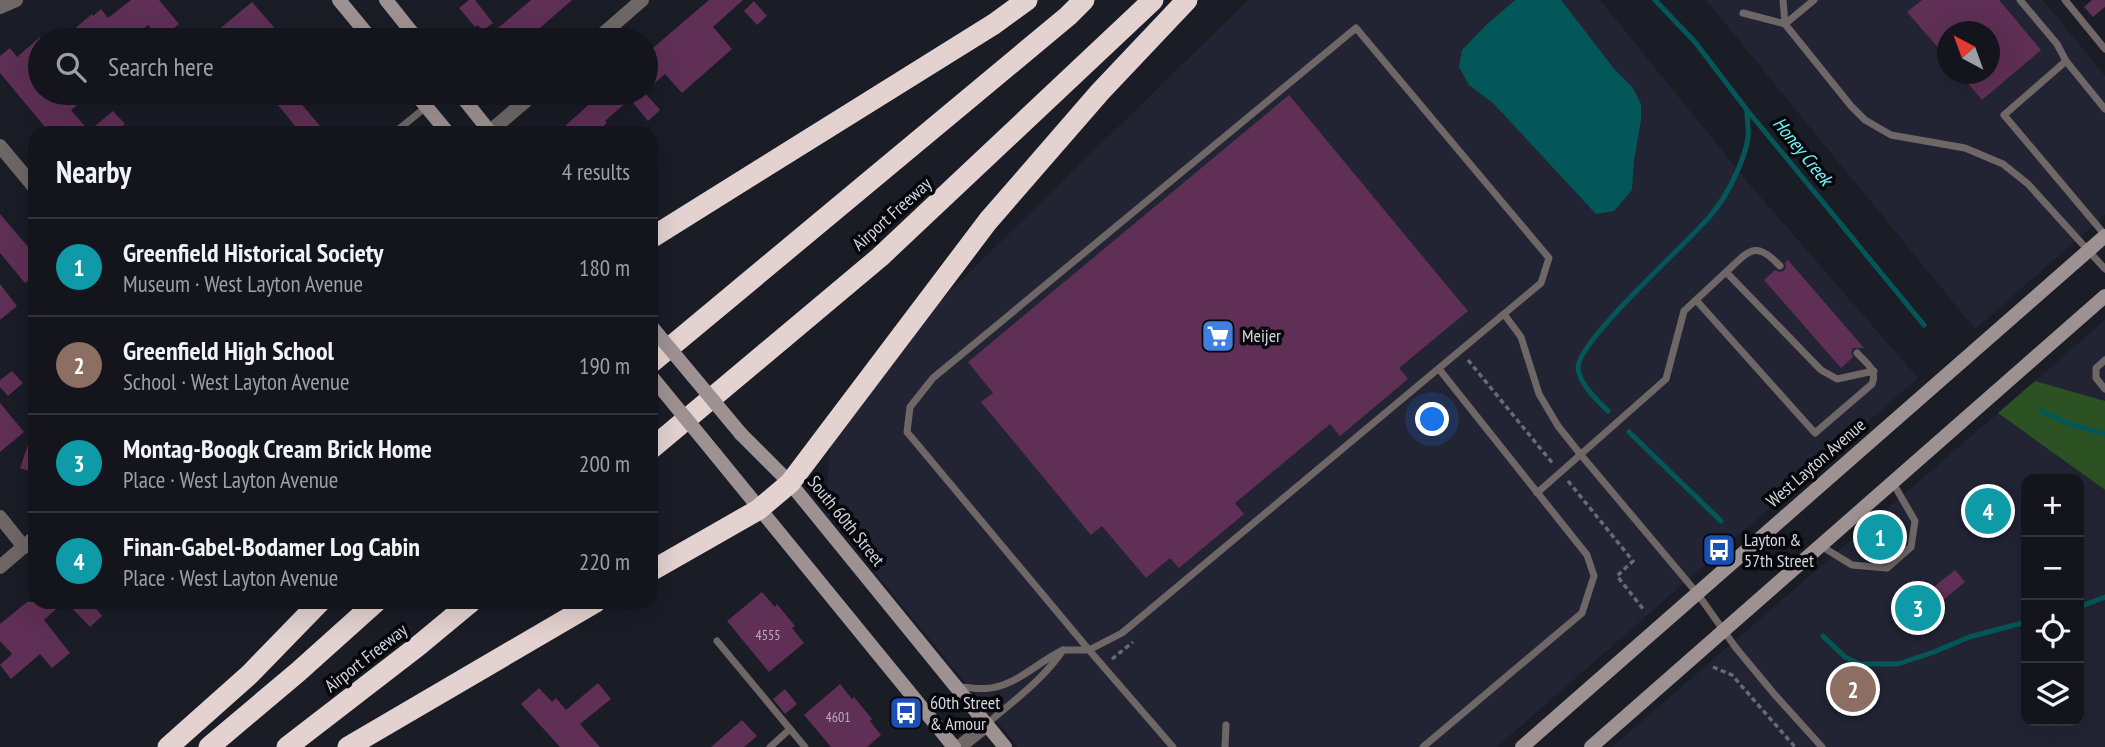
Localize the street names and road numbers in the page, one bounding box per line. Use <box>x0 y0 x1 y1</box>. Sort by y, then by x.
street label: Airport Freeway <box>847 172 936 255</box>
street label: West Layton Avenue <box>1761 413 1870 512</box>
street label: South 60th Street <box>803 471 890 571</box>
street label: Airport Freeway <box>320 618 412 697</box>

